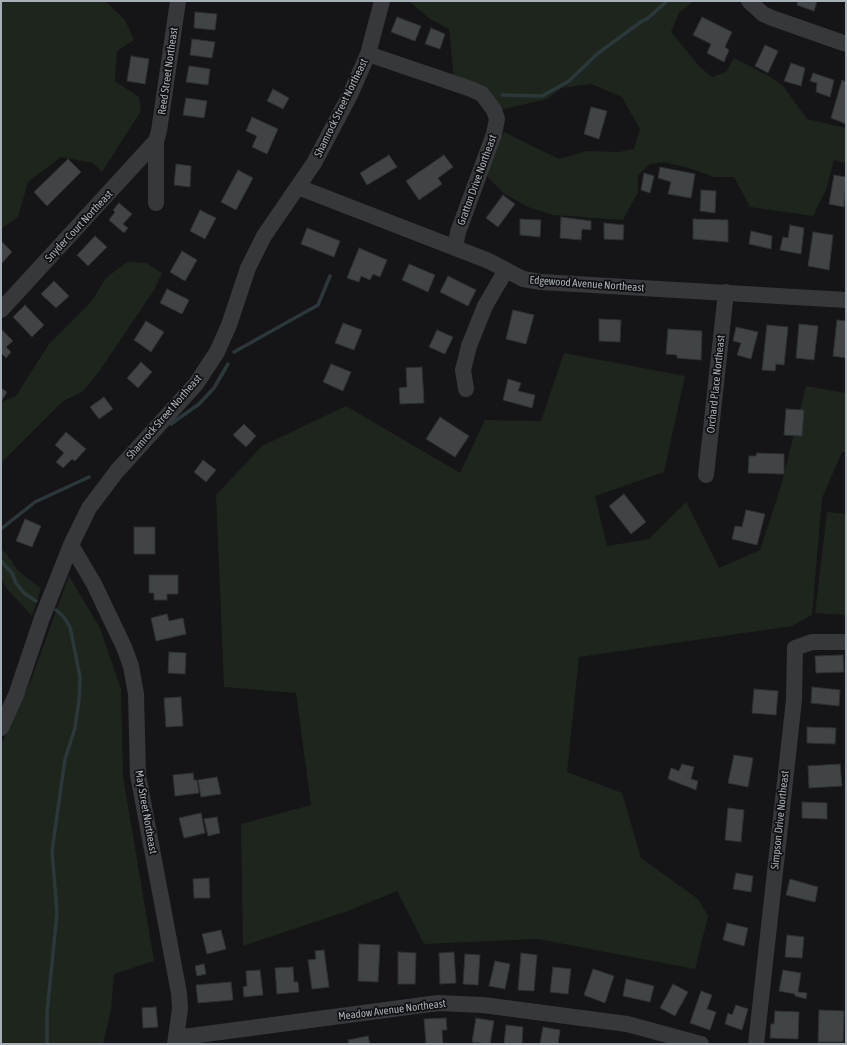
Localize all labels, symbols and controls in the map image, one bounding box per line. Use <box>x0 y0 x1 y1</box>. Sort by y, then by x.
street label: Reed Street Northeast <box>155 26 181 116</box>
street label: Shamrock Street Northeast <box>311 57 371 159</box>
street label: Gratton Drive Northeast <box>454 133 500 227</box>
street label: Snyder Court Northeast <box>42 187 116 265</box>
street label: Edgewood Avenue Northeast <box>529 273 645 295</box>
street label: Orchard Place Northeast <box>704 334 728 434</box>
street label: Shamrock Street Northeast <box>124 372 204 462</box>
street label: May Street Northeast <box>132 769 160 855</box>
street label: Simpson Drive Northeast <box>768 770 792 870</box>
street label: Meadow Avenue Northeast <box>337 997 447 1023</box>

